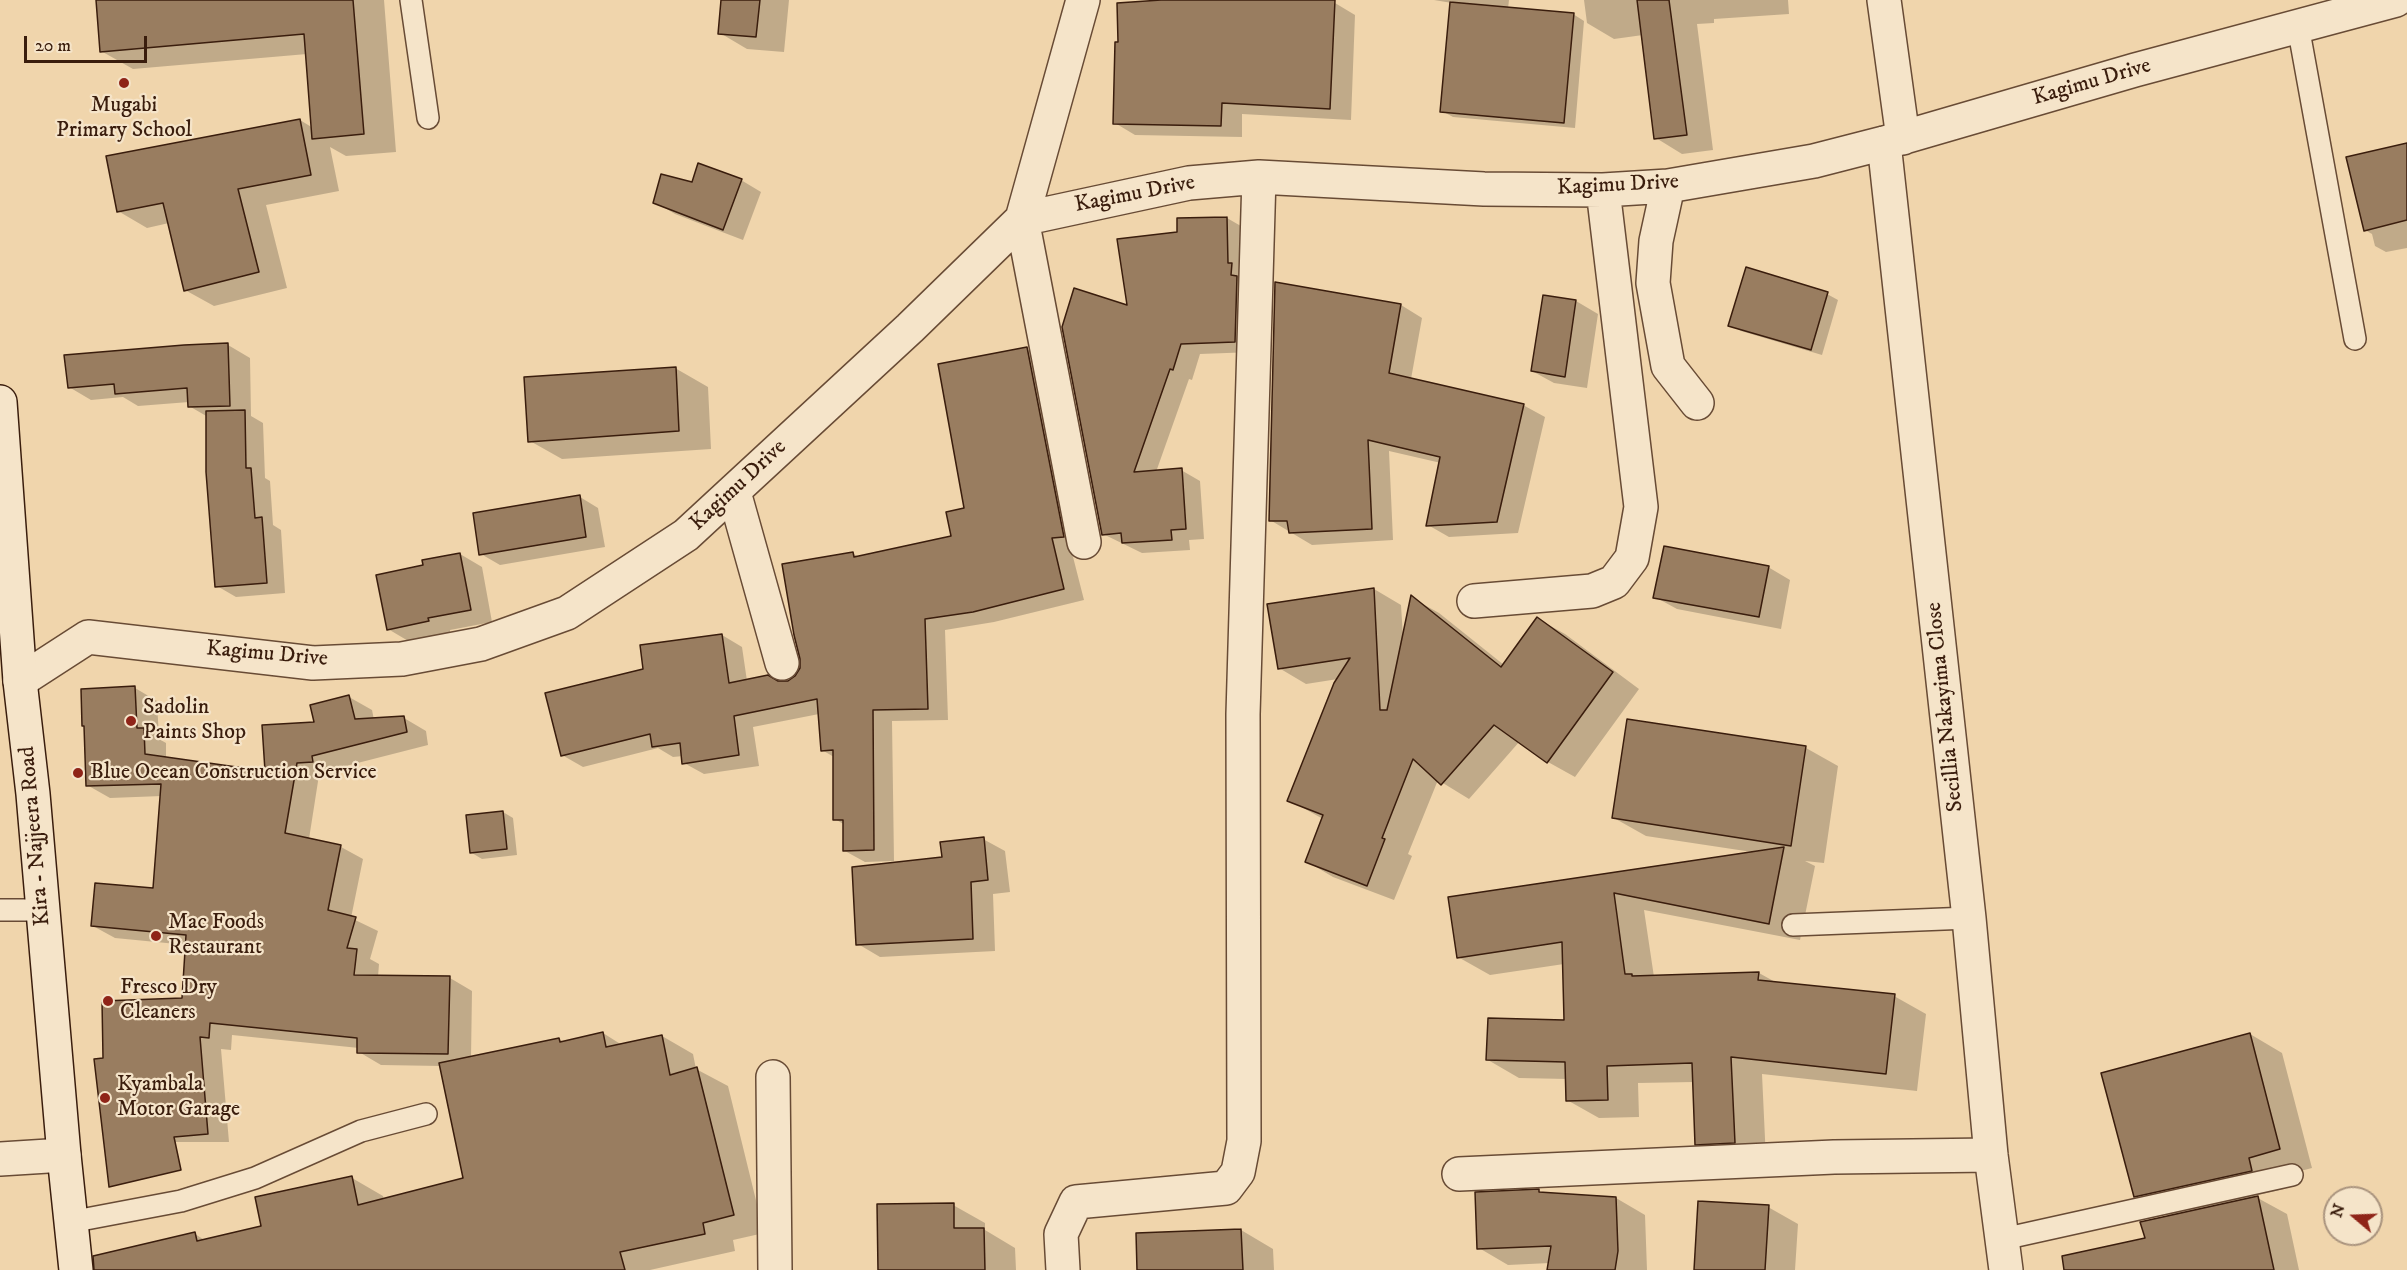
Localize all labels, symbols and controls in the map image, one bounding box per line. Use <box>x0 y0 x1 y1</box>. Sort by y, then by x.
scale bar <box>27 24 150 62</box>
text: 20 m <box>35 35 71 57</box>
street label: Kagimu Drive <box>2030 54 2154 112</box>
marker: Mugabi Primary School <box>117 76 131 90</box>
place label: Mugabi Primary School <box>56 93 192 144</box>
street label: Kagimu Drive <box>1073 170 1197 220</box>
street label: Kagimu Drive <box>1556 170 1680 202</box>
street label: Kagimu Drive <box>685 435 793 537</box>
street label: Secillia Nakayima Close <box>1922 601 1970 813</box>
street label: Kagimu Drive <box>205 637 329 673</box>
place label: Sadolin Paints Shop <box>143 695 246 746</box>
marker: Sadolin Paints Shop <box>124 714 138 728</box>
street label: Kira - Najjeera Road <box>15 745 57 927</box>
place label: Blue Ocean Construction Service <box>90 760 377 786</box>
marker: Blue Ocean Construction Service <box>71 766 85 780</box>
place label: Mac Foods Restaurant <box>168 910 264 962</box>
marker: Mac Foods Restaurant <box>149 929 163 943</box>
place label: Fresco Dry Cleaners <box>120 975 217 1026</box>
marker: Fresco Dry Cleaners <box>101 994 115 1008</box>
place label: Kyambala Motor Garage <box>117 1072 240 1124</box>
marker: Kyambala Motor Garage <box>98 1091 112 1105</box>
north arrow <box>2323 1186 2383 1246</box>
text: N <box>2326 1201 2349 1220</box>

